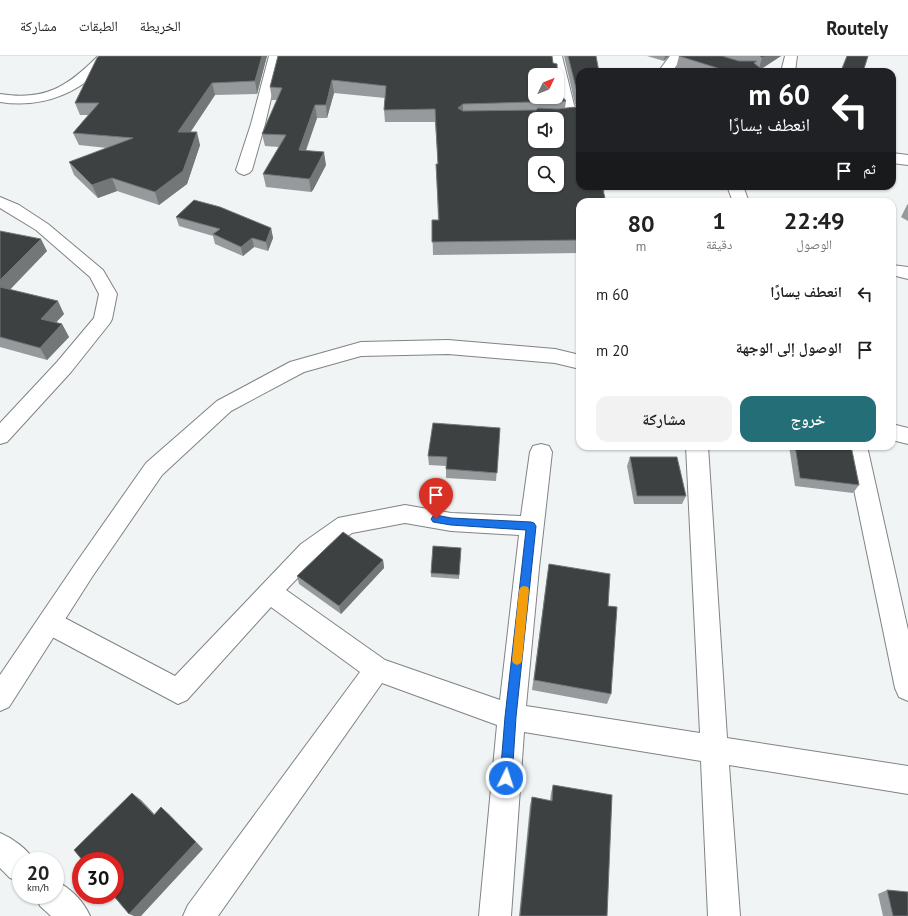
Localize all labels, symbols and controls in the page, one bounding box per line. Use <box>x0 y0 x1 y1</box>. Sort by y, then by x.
text: Routely <box>826 16 888 40</box>
text: مشاركة <box>20 17 57 35</box>
text: الطبقات <box>79 17 118 35</box>
text: الخريطة <box>140 17 181 35</box>
north arrow <box>528 68 564 104</box>
map controls <box>528 68 564 192</box>
text: 60 m <box>749 76 810 113</box>
icon: left <box>824 84 876 136</box>
button: sound <box>528 112 564 148</box>
text: انعطف يسارًا <box>729 113 810 136</box>
button: search <box>528 156 564 192</box>
text: ثم <box>863 159 876 178</box>
icon: arrive <box>833 160 855 182</box>
text: 1 <box>712 205 726 236</box>
text: 22:49 <box>784 205 845 236</box>
text: 80 <box>627 208 655 239</box>
text: دقيقة <box>706 236 732 253</box>
text: الوصول <box>796 236 832 253</box>
text: m <box>636 238 646 255</box>
text: انعطف يسارًا <box>770 282 842 301</box>
icon: left <box>854 283 876 305</box>
text: 60 m <box>596 285 629 304</box>
text: الوصول إلى الوجهة <box>736 338 842 357</box>
icon: arrive <box>854 339 876 361</box>
text: 20 m <box>596 341 629 360</box>
button: مشاركة <box>596 396 732 442</box>
button: خروج <box>740 396 876 442</box>
pin <box>419 478 453 519</box>
icon: arrive <box>425 484 447 506</box>
position arrow <box>485 757 527 799</box>
speed limit sign: 30 <box>72 852 124 904</box>
text: 20 <box>27 860 49 886</box>
text: km/h <box>27 881 49 894</box>

